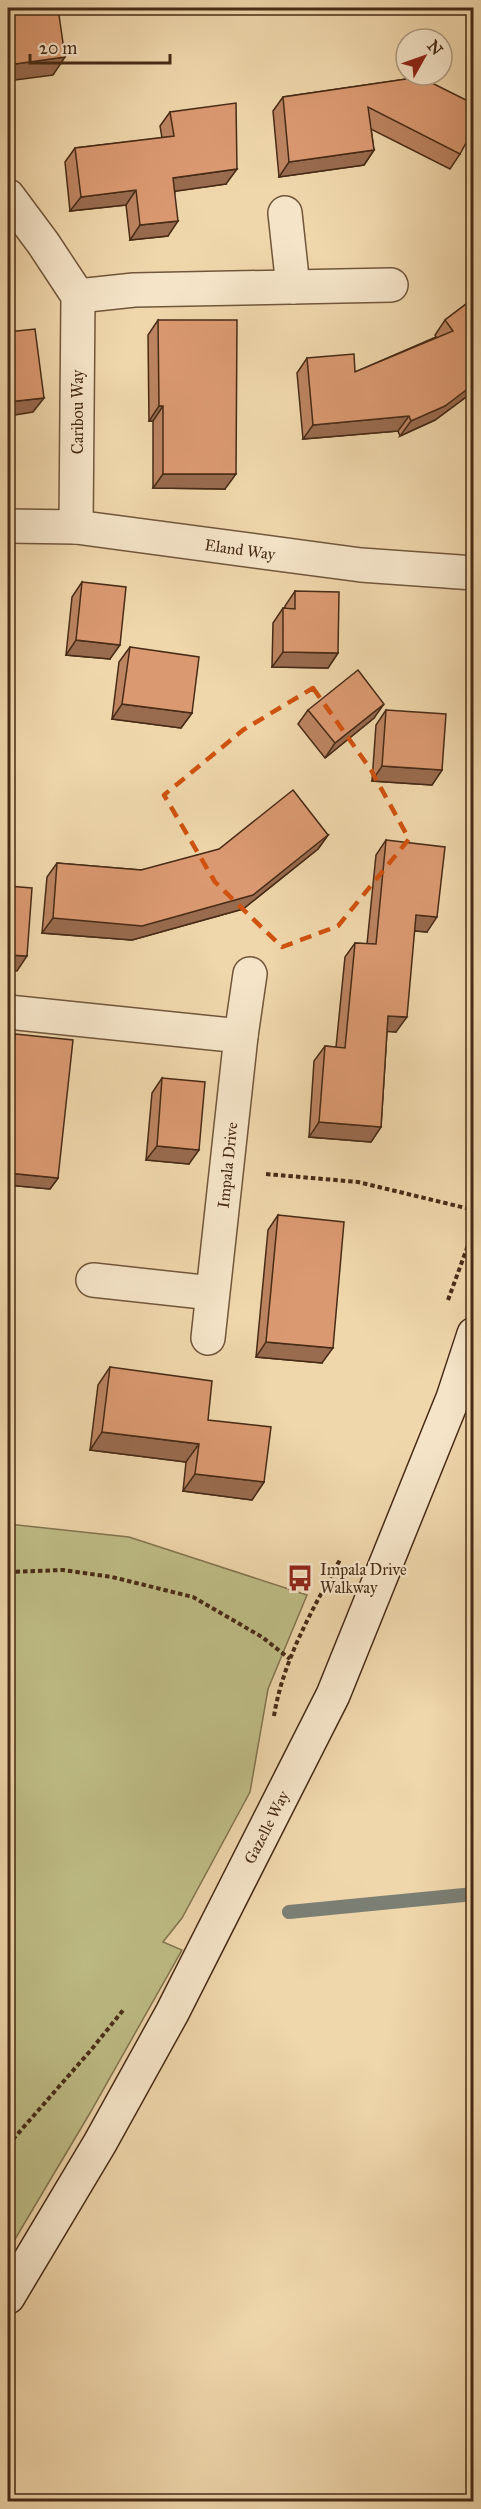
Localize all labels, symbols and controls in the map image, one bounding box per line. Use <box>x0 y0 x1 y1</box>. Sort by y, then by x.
scale bar <box>30 27 170 65</box>
north arrow <box>394 27 454 87</box>
text: N <box>423 36 447 59</box>
text: 20 m <box>39 37 77 59</box>
street label: Caribou Way <box>68 369 87 454</box>
street label: Eland Way <box>203 535 277 564</box>
street label: Impala Drive <box>214 1121 242 1209</box>
place label: Impala Drive Walkway <box>320 1560 407 1597</box>
bus stop icon: Impala Drive Walkway <box>285 1563 315 1593</box>
street label: Gazelle Way <box>240 1787 293 1867</box>

